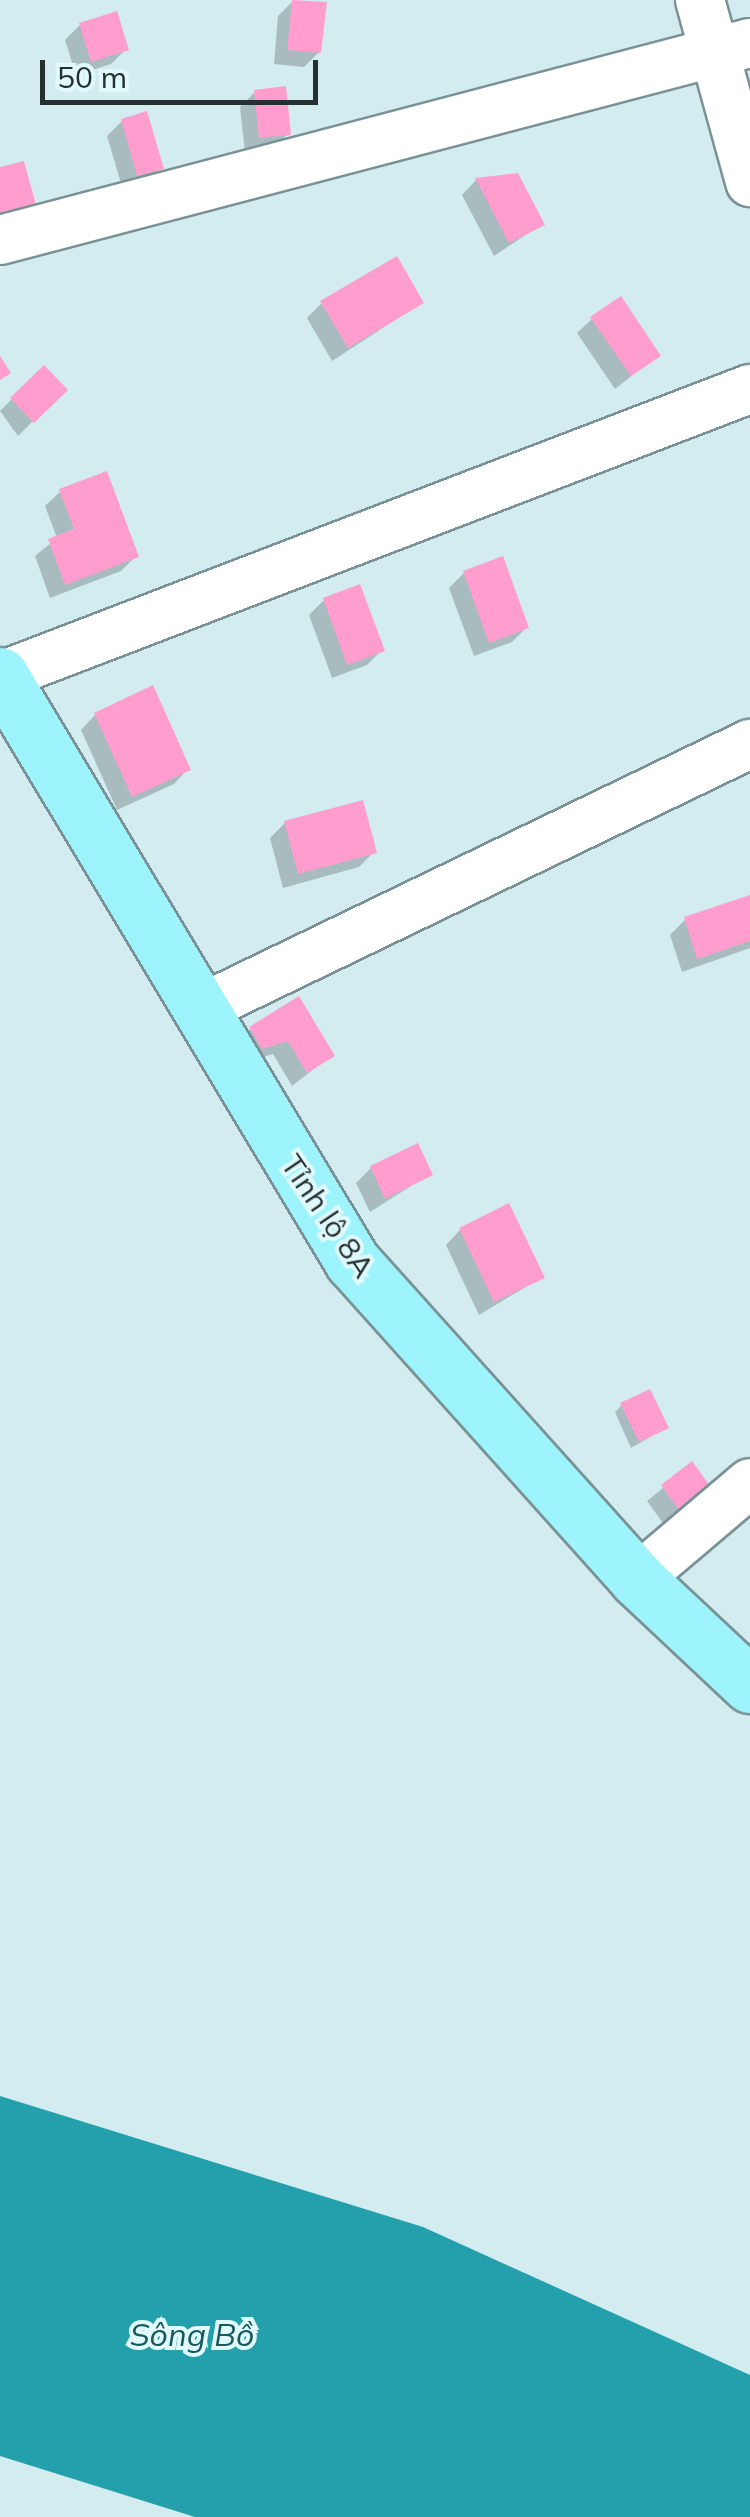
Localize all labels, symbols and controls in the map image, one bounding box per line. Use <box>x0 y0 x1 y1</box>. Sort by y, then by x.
scale bar <box>45 40 322 102</box>
text: 50 m <box>57 58 127 96</box>
street label: Tỉnh lộ 8A <box>274 1148 382 1284</box>
water label: Sông Bồ <box>130 2315 254 2353</box>

